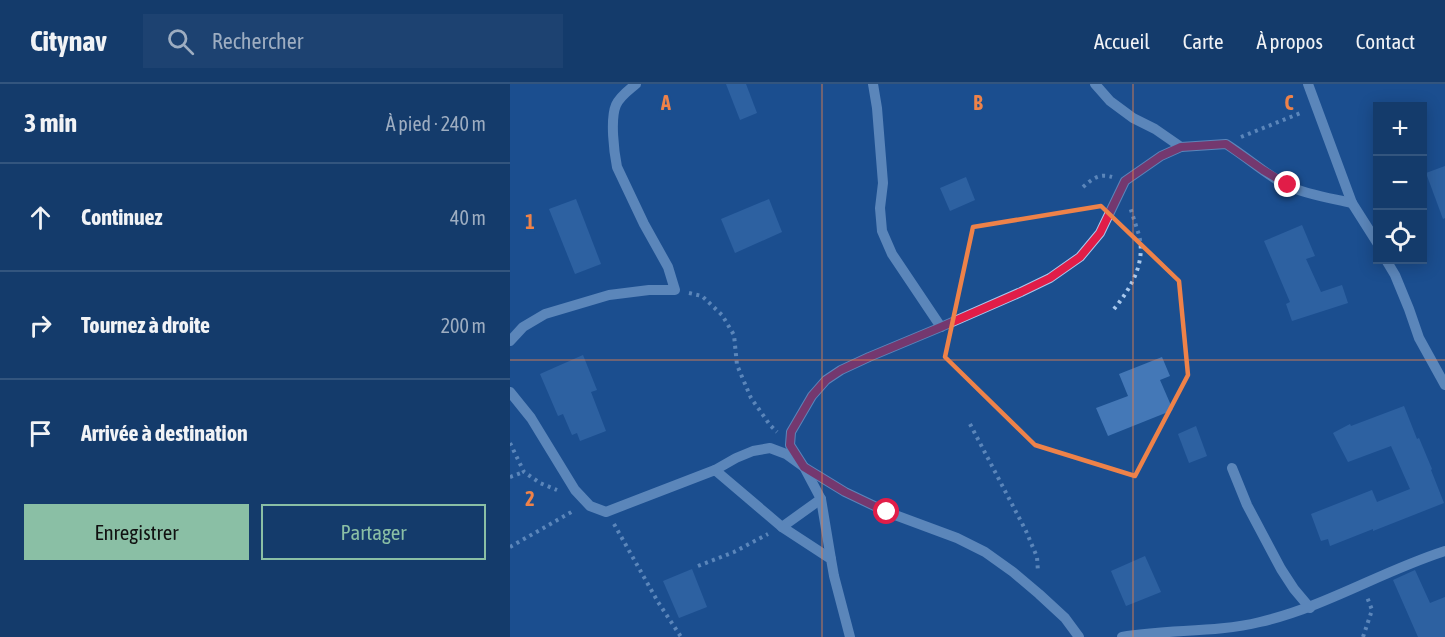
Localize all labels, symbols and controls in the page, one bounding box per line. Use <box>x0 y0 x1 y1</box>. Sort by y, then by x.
search box <box>143 14 563 68</box>
text: Citynav <box>30 25 107 57</box>
icon: search <box>164 25 197 58</box>
text: Rechercher <box>212 28 303 54</box>
text: Accueil <box>1094 29 1150 53</box>
text: Carte <box>1183 29 1223 53</box>
text: À propos <box>1256 29 1323 53</box>
text: Contact <box>1356 29 1415 53</box>
text: A <box>660 91 671 114</box>
text: B <box>973 91 983 114</box>
text: C <box>1285 91 1294 114</box>
map controls <box>1373 102 1427 264</box>
button: + <box>1373 102 1427 156</box>
text: 3 min <box>24 108 77 138</box>
text: À pied · 240 m <box>386 112 486 135</box>
button: − <box>1373 156 1427 210</box>
route end <box>1274 171 1300 197</box>
icon: ahead <box>24 201 57 234</box>
text: Continuez <box>81 204 163 230</box>
text: 40 m <box>450 206 486 229</box>
text: 1 <box>525 210 535 233</box>
button: locate <box>1373 210 1427 264</box>
icon: right <box>24 309 57 342</box>
text: Tournez à droite <box>81 312 210 338</box>
text: 200 m <box>441 314 486 337</box>
icon: arrive <box>24 417 57 450</box>
text: Arrivée à destination <box>81 420 248 446</box>
text: 2 <box>525 487 535 510</box>
route start <box>873 498 899 524</box>
button: Enregistrer <box>24 504 249 560</box>
button: Partager <box>261 504 486 560</box>

